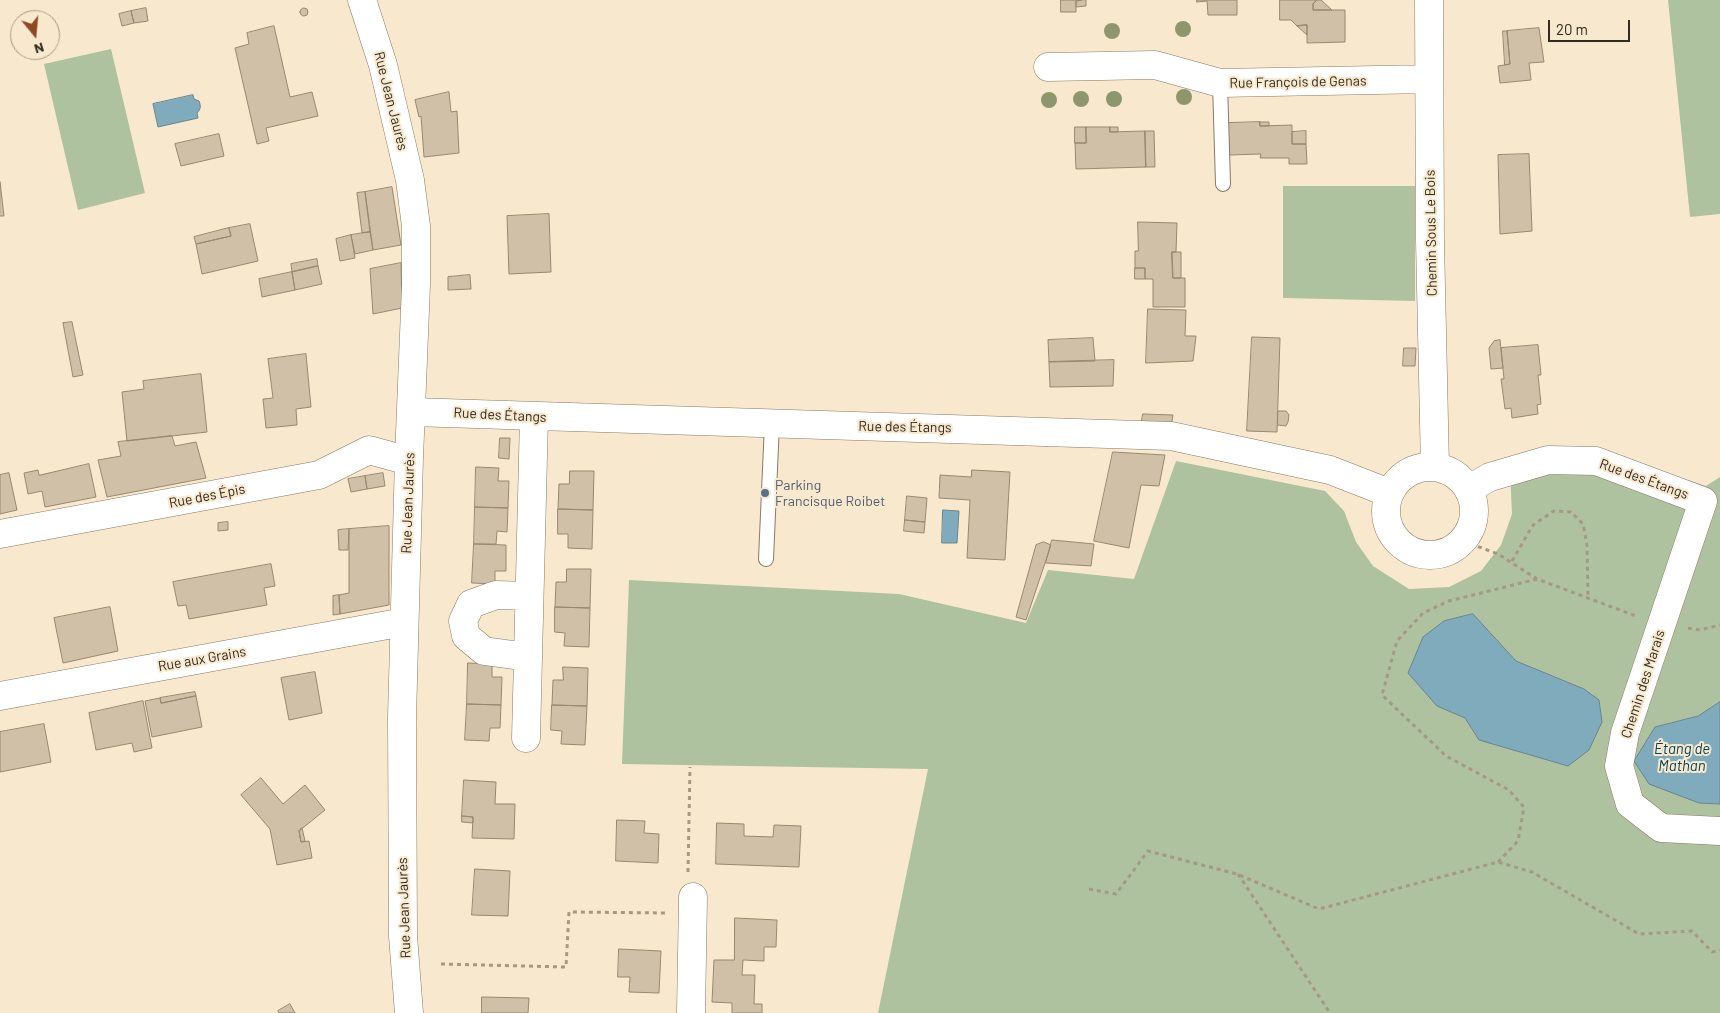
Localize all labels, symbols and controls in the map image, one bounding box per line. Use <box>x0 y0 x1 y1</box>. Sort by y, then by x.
north arrow <box>10 10 60 60</box>
scale bar <box>1550 10 1632 42</box>
text: 20 m <box>1556 20 1588 38</box>
text: N <box>32 39 46 58</box>
street label: Rue Jean Jaurès <box>371 50 411 152</box>
street label: Rue François de Genas <box>1229 72 1367 92</box>
street label: Chemin Sous Le Bois <box>1421 170 1441 296</box>
street label: Rue des Étangs <box>453 404 547 426</box>
street label: Rue des Étangs <box>858 418 952 436</box>
street label: Rue Jean Jaurès <box>398 452 418 554</box>
street label: Rue des Étangs <box>1597 455 1691 503</box>
place label: Parking Francisque Roibet <box>775 477 885 510</box>
street label: Rue des Épis <box>167 480 247 512</box>
marker: Parking Francisque Roibet <box>759 487 771 499</box>
street label: Chemin des Marais <box>1618 628 1668 740</box>
street label: Rue aux Grains <box>157 643 247 675</box>
water label: Étang de Mathan <box>1654 740 1710 775</box>
street label: Rue Jean Jaurès <box>394 857 414 959</box>

